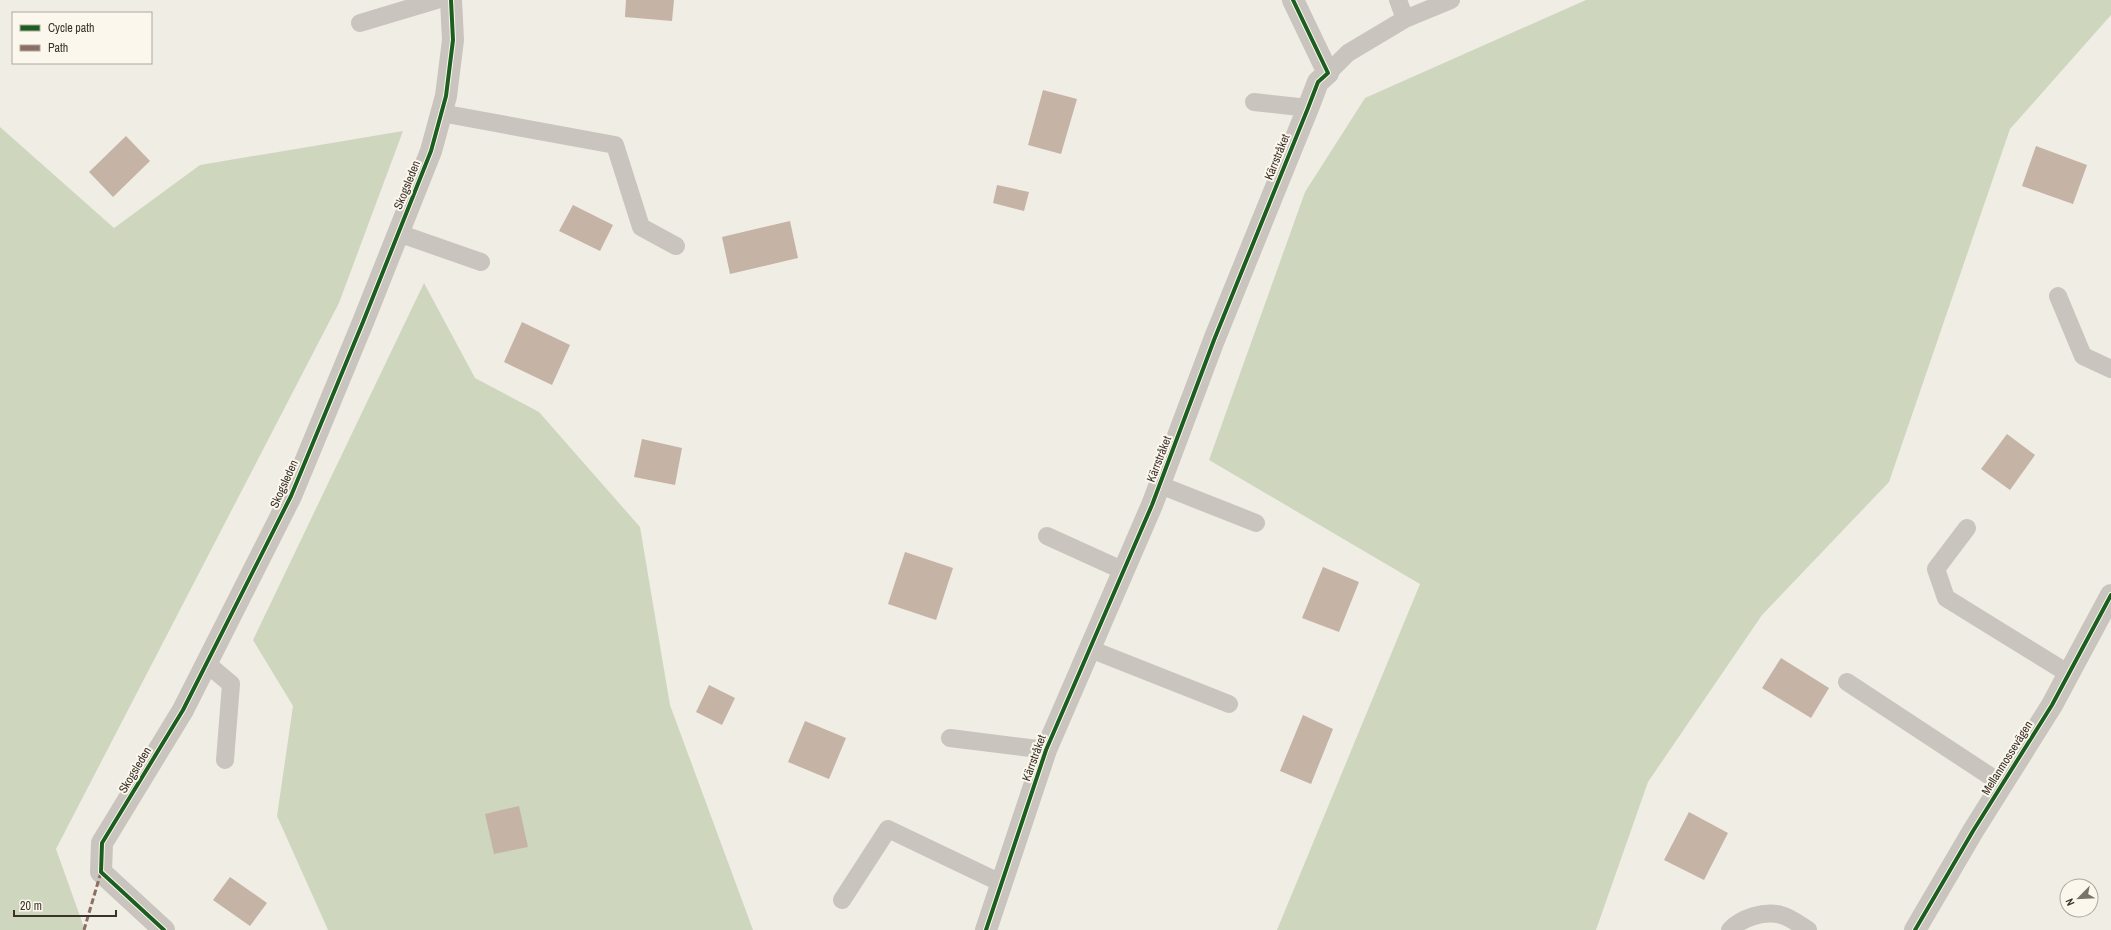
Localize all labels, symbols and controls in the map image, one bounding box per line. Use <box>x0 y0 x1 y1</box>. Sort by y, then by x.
legend <box>12 12 152 64</box>
text: Cycle path <box>48 20 95 36</box>
text: Path <box>48 40 68 56</box>
street label: Kärrstråket <box>1261 131 1294 182</box>
street label: Skogsleden <box>390 158 424 212</box>
street label: Kärrstråket <box>1143 433 1175 484</box>
street label: Skogsleden <box>266 457 302 511</box>
street label: Mellanmossevägen <box>1978 718 2036 798</box>
street label: Kärrstråket <box>1018 732 1050 783</box>
street label: Skogsleden <box>115 744 155 796</box>
north arrow <box>2059 878 2099 918</box>
scale bar <box>14 892 116 918</box>
text: N <box>2062 896 2078 908</box>
text: 20 m <box>20 898 42 914</box>

